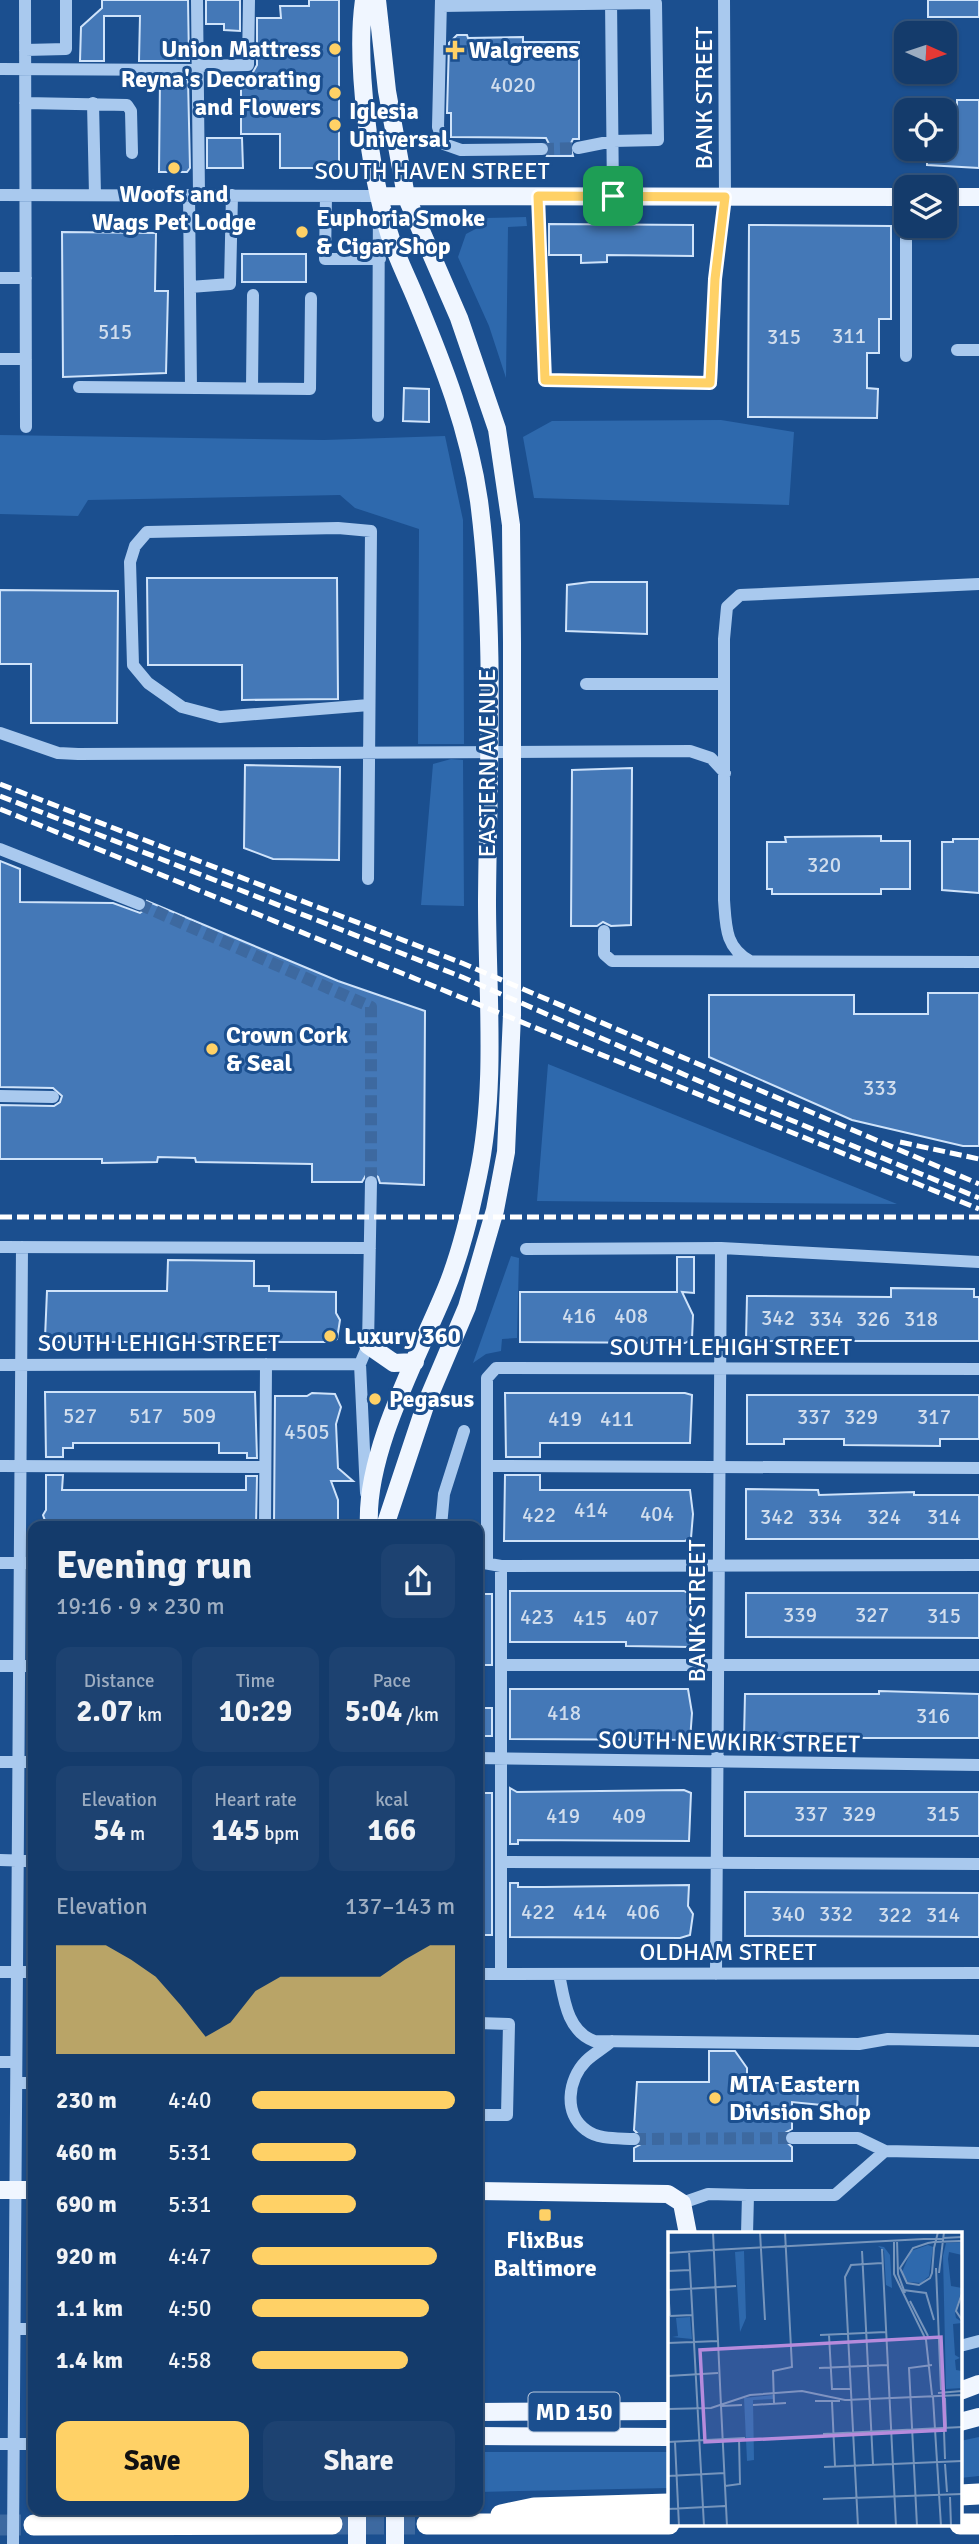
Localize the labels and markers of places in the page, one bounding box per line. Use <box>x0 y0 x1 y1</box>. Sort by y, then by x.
place label: Union Mattress <box>161 34 321 64</box>
place label: Walgreens <box>469 35 580 65</box>
marker: Union Mattress <box>327 41 343 57</box>
marker: Walgreens <box>447 42 463 58</box>
place label: Reyna's Decorating and Flowers <box>121 64 321 122</box>
marker: Reyna's Decorating and Flowers <box>327 85 343 101</box>
place label: Iglesia Universal <box>349 96 449 154</box>
marker: Iglesia Universal <box>327 117 343 133</box>
marker: Woofs and Wags Pet Lodge <box>166 160 182 176</box>
pin <box>583 166 643 226</box>
place label: Woofs and Wags Pet Lodge <box>92 179 256 237</box>
place label: Euphoria Smoke & Cigar Shop <box>316 203 485 261</box>
marker: Euphoria Smoke & Cigar Shop <box>294 224 310 240</box>
place label: Crown Cork & Seal <box>226 1020 349 1078</box>
marker: Crown Cork & Seal <box>204 1041 220 1057</box>
place label: Luxury 360 <box>344 1321 461 1351</box>
marker: Luxury 360 <box>322 1328 338 1344</box>
place label: Pegasus <box>389 1384 474 1414</box>
marker: Pegasus <box>367 1391 383 1407</box>
place label: MTA Eastern Division Shop <box>729 2069 871 2127</box>
marker: MTA Eastern Division Shop <box>707 2090 723 2106</box>
marker: FlixBus Baltimore <box>537 2207 553 2223</box>
place label: FlixBus Baltimore <box>493 2225 597 2283</box>

